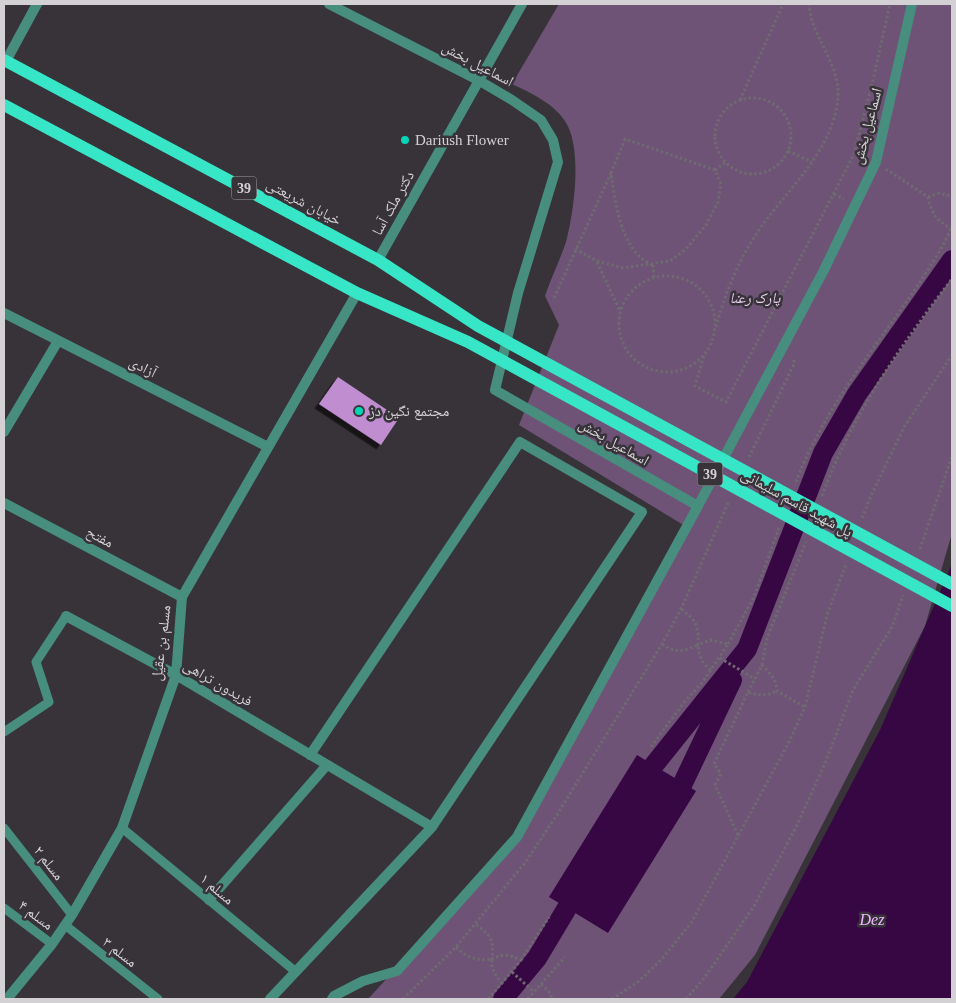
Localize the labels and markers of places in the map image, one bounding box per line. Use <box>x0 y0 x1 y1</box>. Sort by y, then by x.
place label: Dariush Flower <box>415 132 509 148</box>
marker: Dariush Flower <box>399 134 411 146</box>
place label: مجتمع نگین دز <box>368 403 449 421</box>
marker: مجتمع نگین دز <box>353 405 365 417</box>

